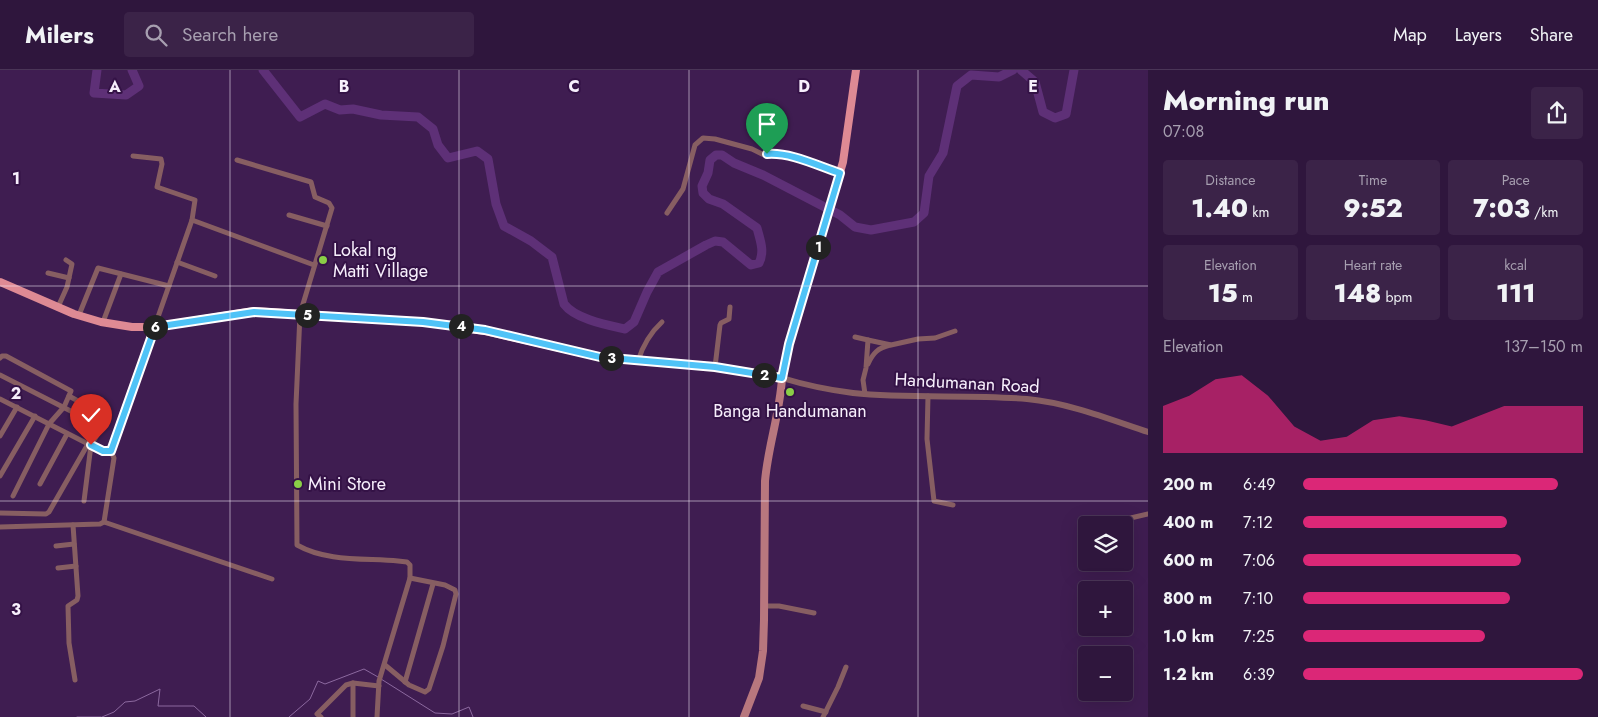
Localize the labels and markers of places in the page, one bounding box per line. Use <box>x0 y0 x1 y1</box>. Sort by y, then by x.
pin <box>746 103 788 154</box>
pin: 1 <box>806 234 830 260</box>
place label: Lokal ng Matti Village <box>333 237 428 284</box>
marker: Lokal ng Matti Village <box>317 254 329 266</box>
pin: 5 <box>294 302 320 328</box>
pin: 6 <box>142 314 168 340</box>
pin: 4 <box>448 314 474 338</box>
pin: 3 <box>598 346 624 370</box>
pin: 2 <box>752 362 776 388</box>
marker: Banga Handumanan <box>784 386 796 398</box>
pin <box>70 394 112 445</box>
place label: Banga Handumanan <box>713 398 867 424</box>
place label: Mini Store <box>308 471 386 497</box>
marker: Mini Store <box>292 478 304 490</box>

